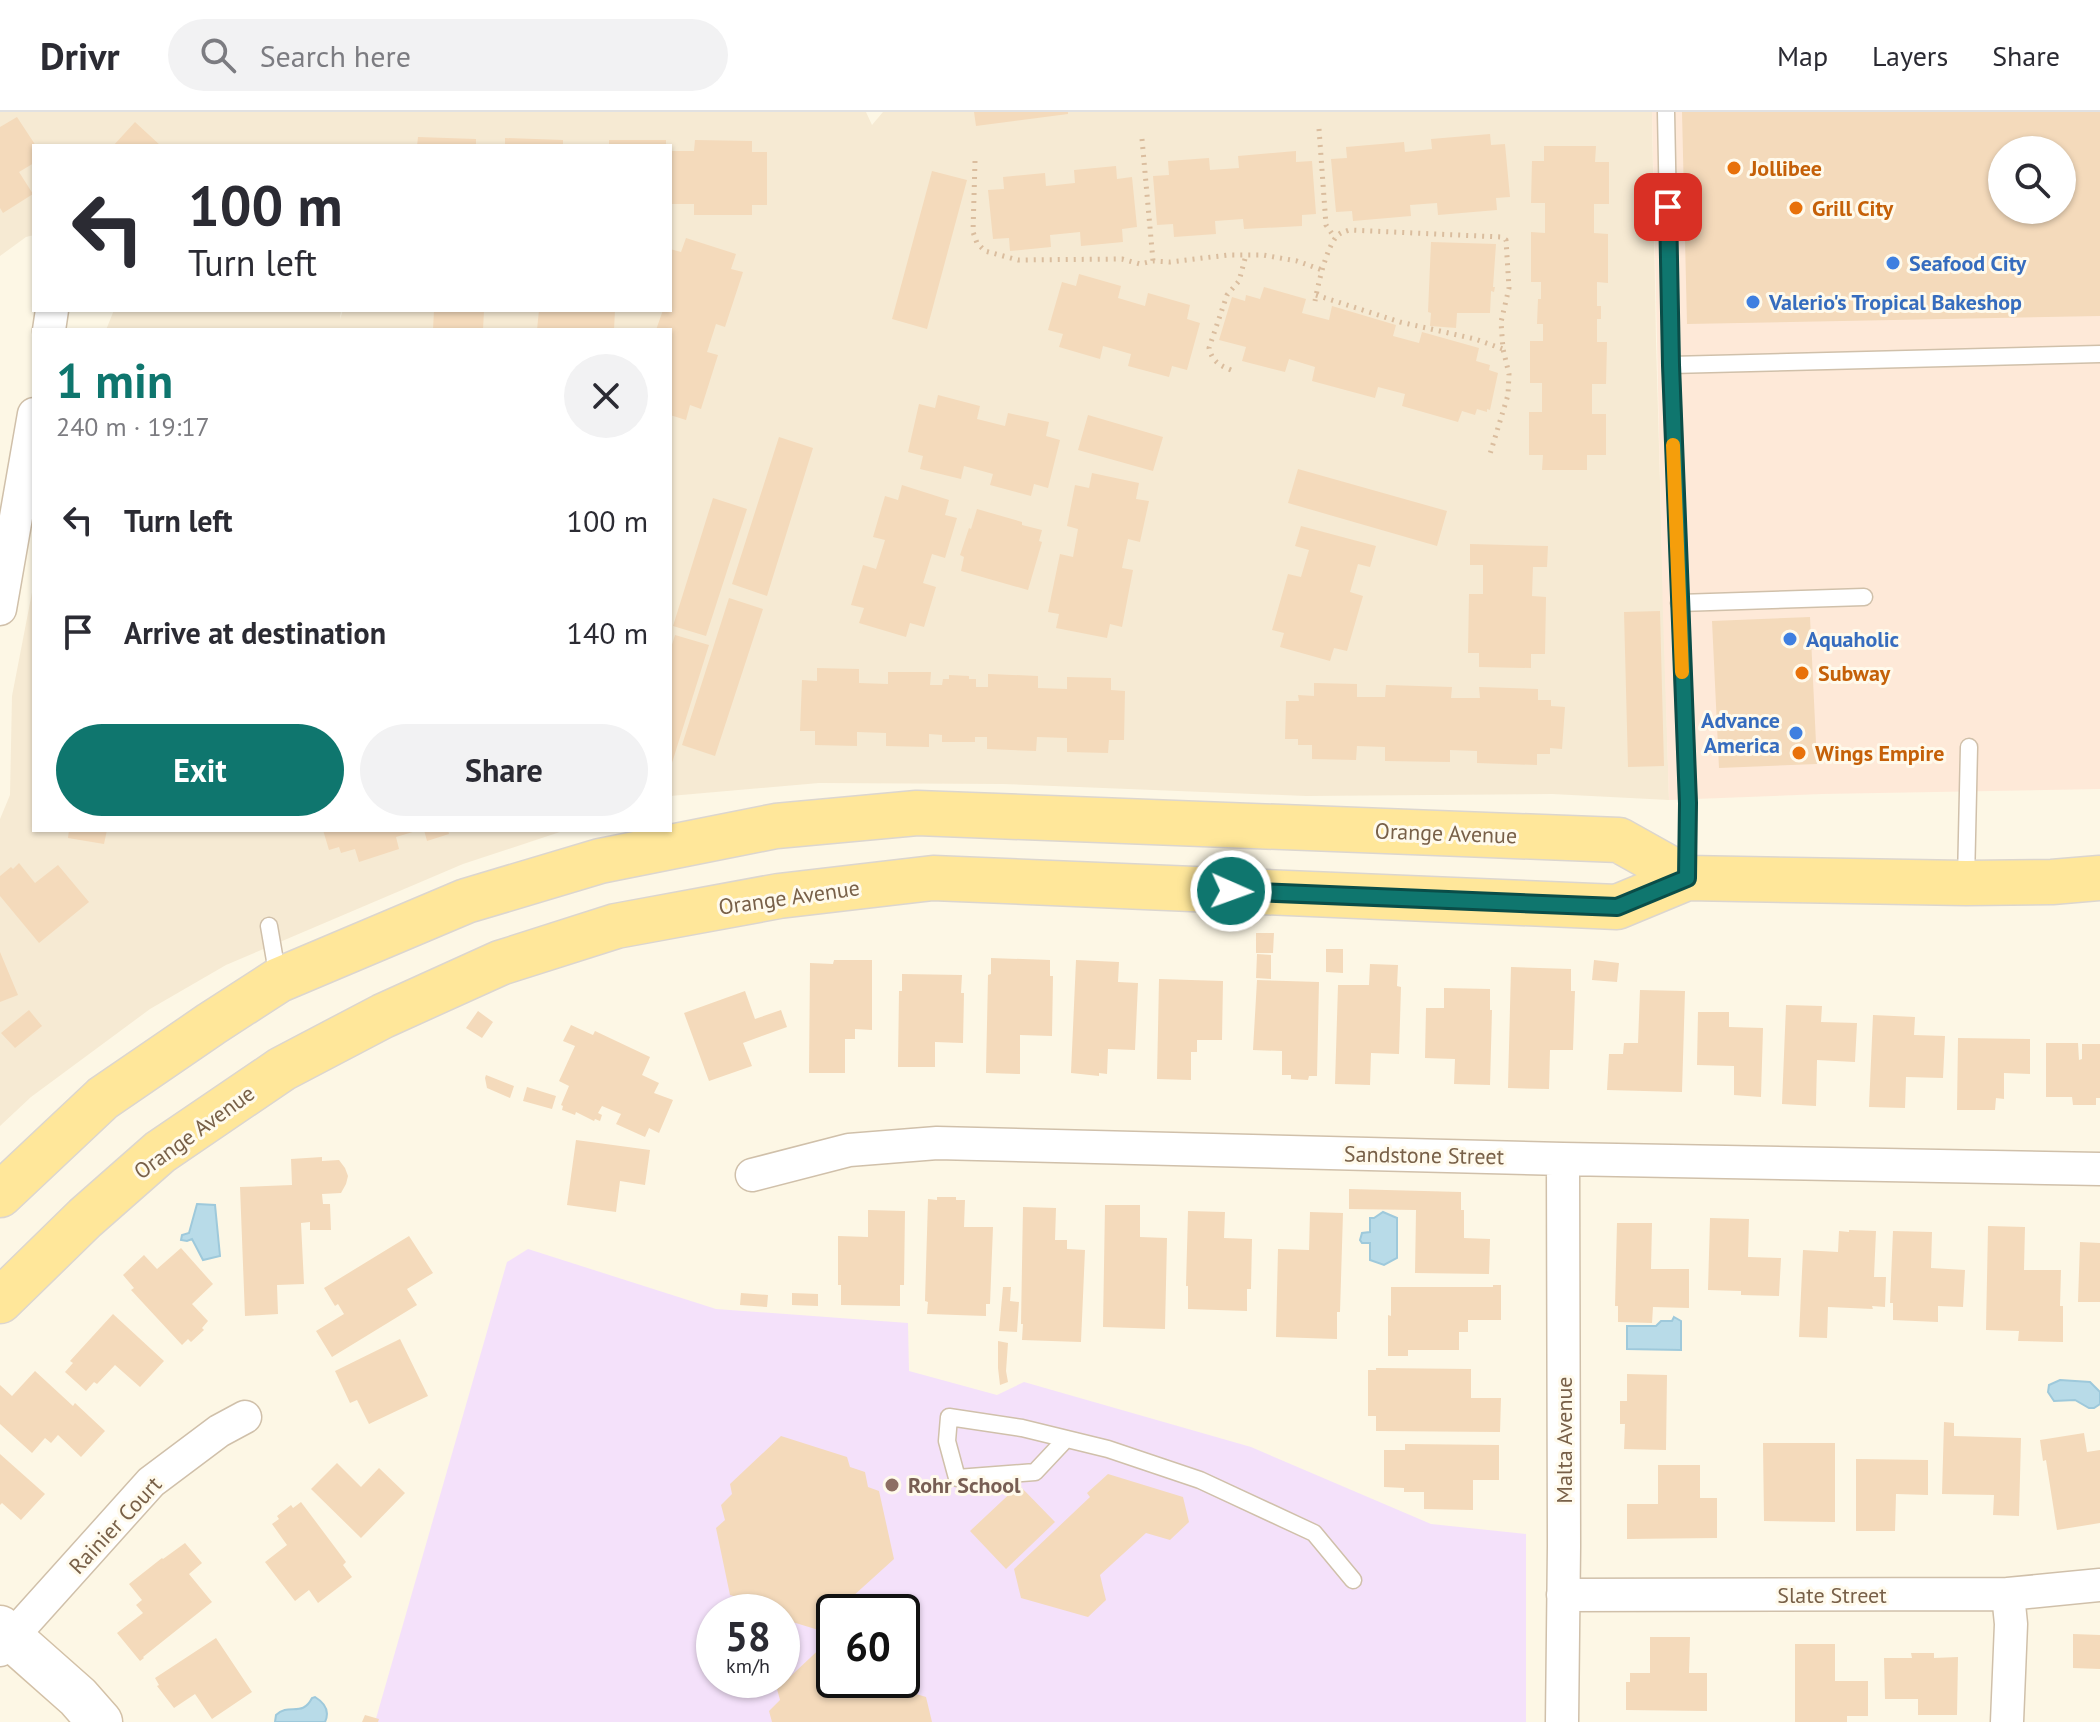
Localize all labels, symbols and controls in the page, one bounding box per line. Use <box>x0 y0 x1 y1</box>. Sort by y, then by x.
search box <box>168 19 728 91</box>
text: Drivr <box>40 31 120 80</box>
icon: search <box>196 33 240 77</box>
text: Search here <box>260 36 411 75</box>
text: Map <box>1777 37 1828 74</box>
text: Layers <box>1872 37 1948 74</box>
text: Share <box>1992 37 2060 74</box>
map controls <box>1988 136 2076 224</box>
button: search <box>1988 136 2076 224</box>
place label: Jollibee <box>1749 154 1822 182</box>
marker: Jollibee <box>1725 159 1743 177</box>
text: 100 m <box>188 169 343 241</box>
pin <box>1634 173 1702 241</box>
icon: left <box>56 176 160 280</box>
icon: arrive <box>1646 185 1690 229</box>
place label: Grill City <box>1812 194 1894 222</box>
marker: Grill City <box>1787 199 1805 217</box>
text: Turn left <box>188 239 317 286</box>
place label: Seafood City <box>1909 249 2027 277</box>
marker: Seafood City <box>1884 254 1902 272</box>
place label: Valerio's Tropical Bakeshop <box>1768 288 2022 316</box>
marker: Valerio's Tropical Bakeshop <box>1744 293 1762 311</box>
text: 1 min <box>56 349 173 411</box>
button: close <box>564 354 648 438</box>
text: 240 m · 19:17 <box>56 410 210 443</box>
icon: left <box>56 498 100 542</box>
text: Turn left <box>124 501 232 540</box>
text: 100 m <box>567 501 648 540</box>
icon: arrive <box>56 610 100 654</box>
text: Arrive at destination <box>124 613 386 652</box>
text: 140 m <box>567 613 648 652</box>
place label: Aquaholic <box>1806 625 1900 653</box>
marker: Aquaholic <box>1781 630 1799 648</box>
place label: Subway <box>1818 659 1891 687</box>
marker: Subway <box>1793 664 1811 682</box>
place label: Advance America <box>1701 706 1780 759</box>
button: Exit <box>56 724 344 816</box>
button: Share <box>360 724 648 816</box>
marker: Advance America <box>1787 724 1805 742</box>
place label: Wings Empire <box>1815 739 1944 767</box>
marker: Wings Empire <box>1790 744 1808 762</box>
street label: Orange Avenue <box>1374 817 1518 849</box>
position arrow <box>1189 849 1273 933</box>
street label: Orange Avenue <box>717 873 861 921</box>
street label: Orange Avenue <box>128 1079 260 1185</box>
street label: Sandstone Street <box>1344 1140 1505 1170</box>
street label: Malta Avenue <box>1550 1377 1578 1504</box>
street label: Rainier Court <box>63 1470 168 1580</box>
place label: Rohr School <box>908 1471 1021 1499</box>
marker: Rohr School <box>883 1476 901 1494</box>
street label: Slate Street <box>1777 1581 1887 1609</box>
speed limit sign: 60 <box>816 1594 920 1698</box>
text: 58 <box>725 1610 771 1662</box>
text: km/h <box>726 1653 770 1679</box>

